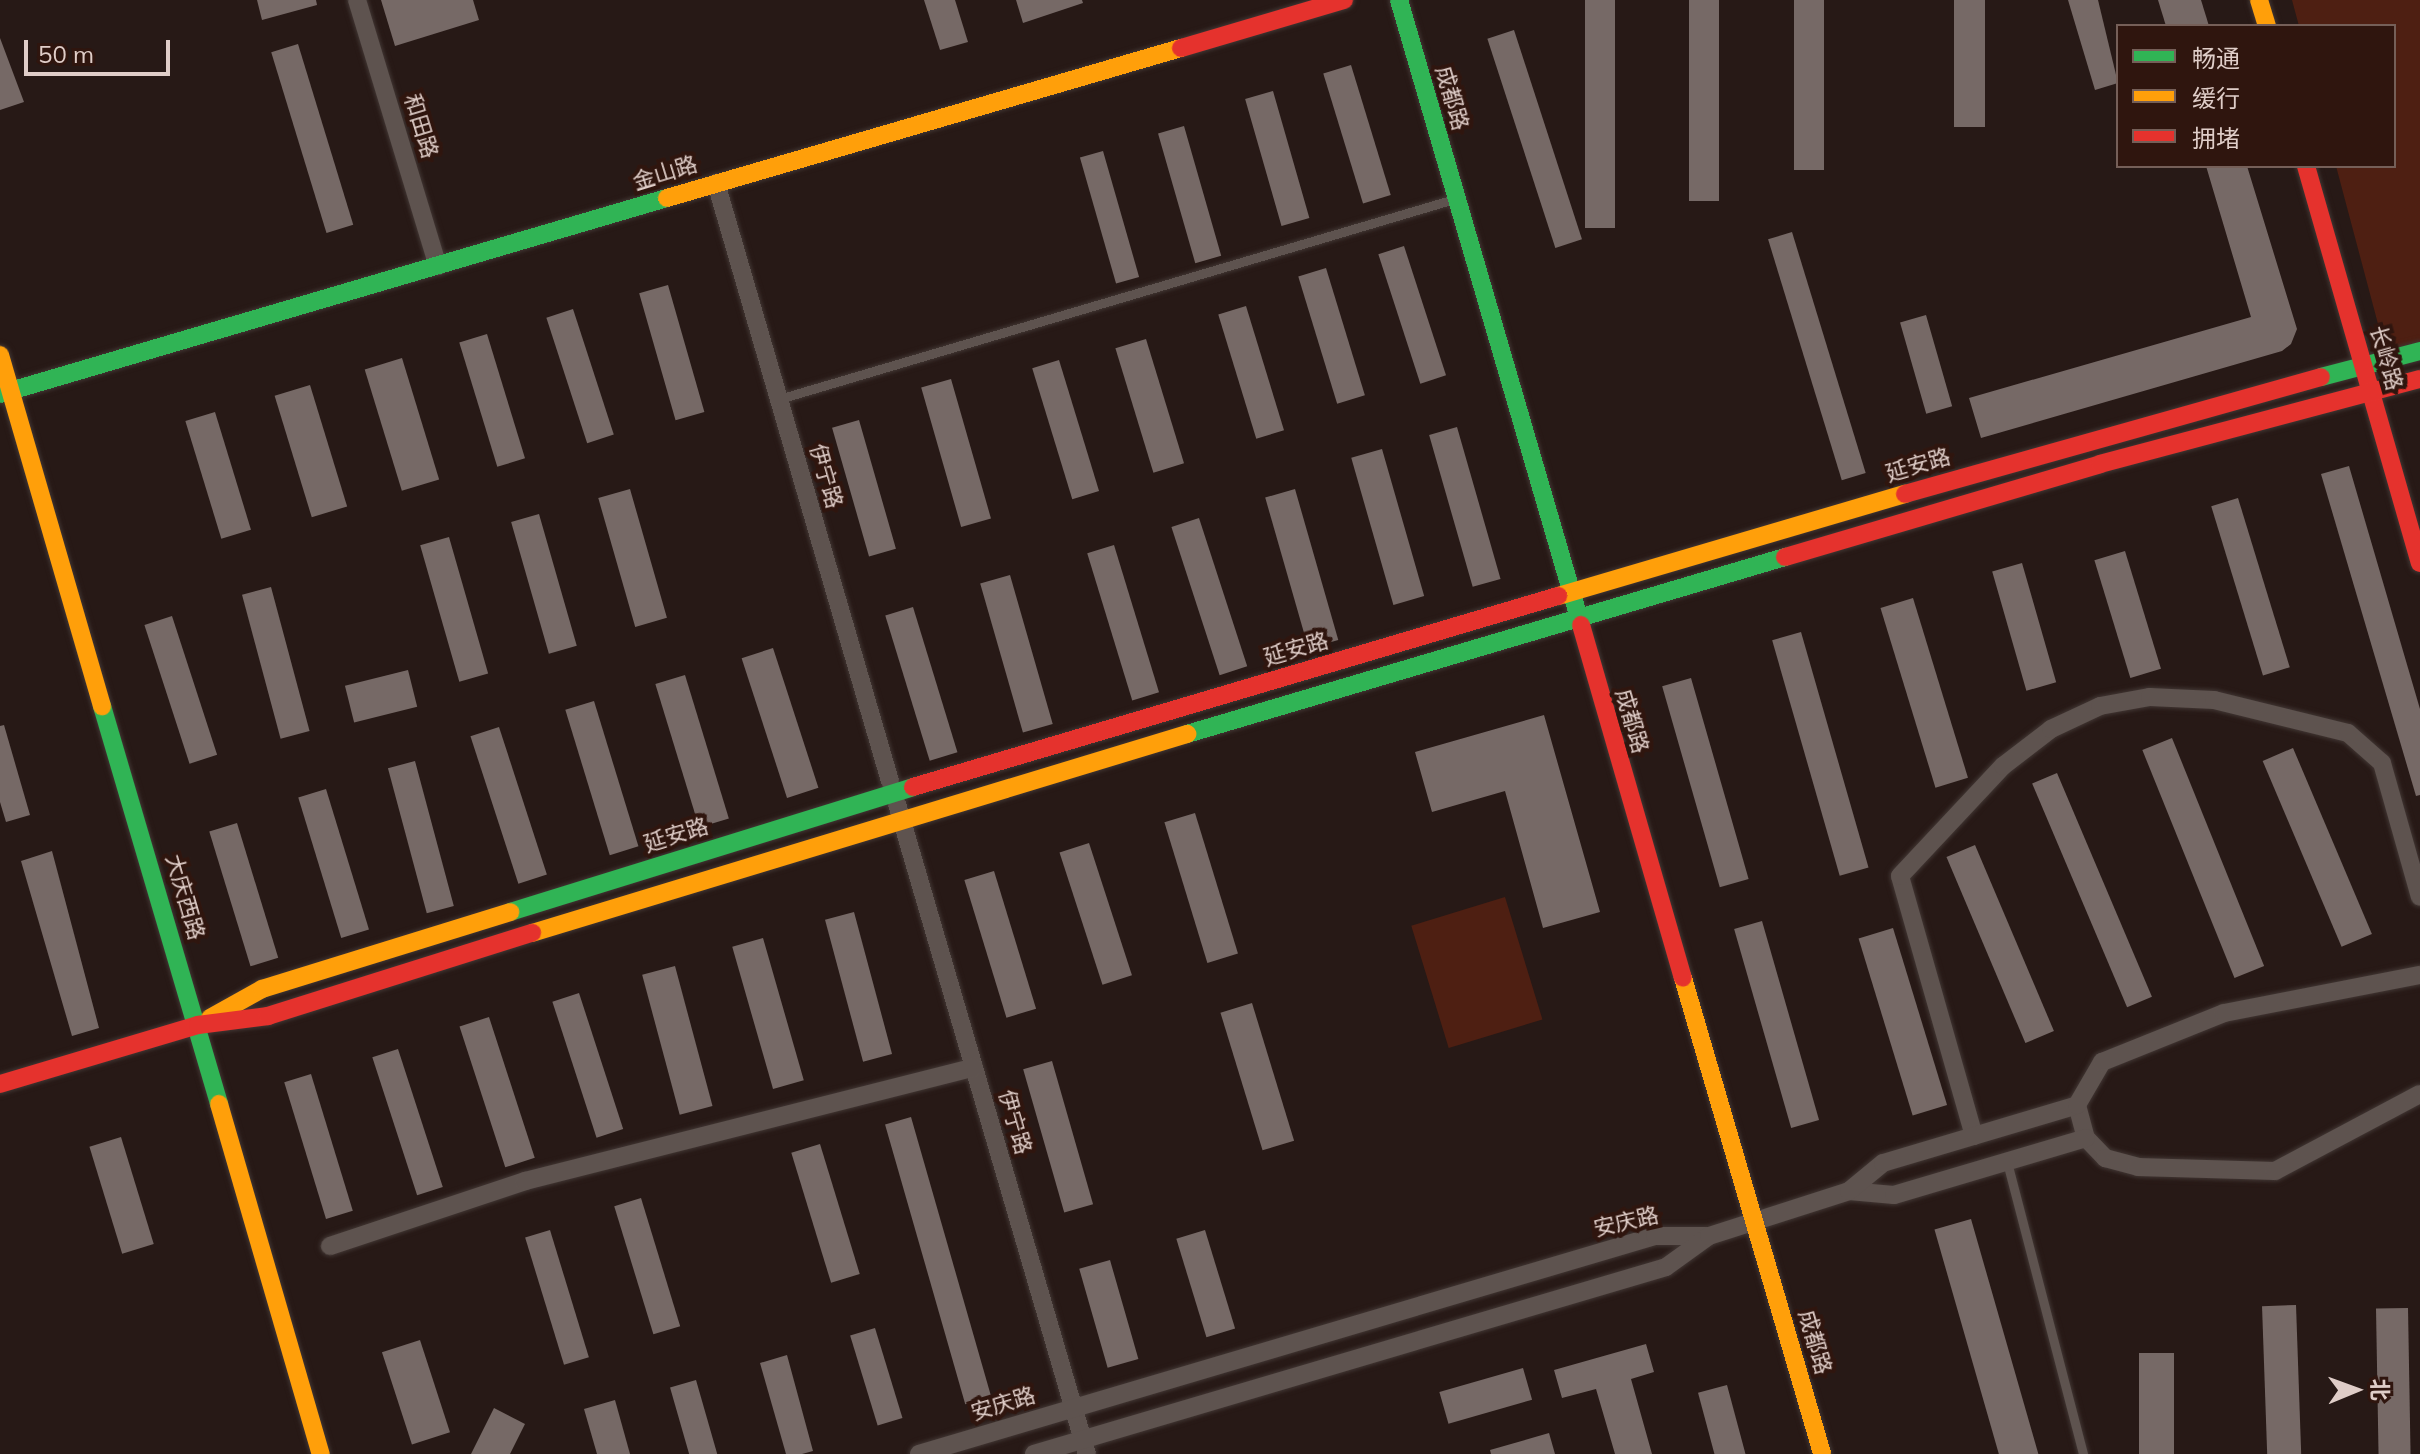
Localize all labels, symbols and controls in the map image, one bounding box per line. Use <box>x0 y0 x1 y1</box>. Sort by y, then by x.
scale bar <box>28 24 174 74</box>
legend <box>2116 24 2396 168</box>
text: 50 m <box>38 39 94 69</box>
text: 畅通 <box>2192 43 2240 73</box>
street label: 成都路 <box>1430 63 1474 133</box>
text: 缓行 <box>2192 83 2240 113</box>
street label: 和田路 <box>399 91 443 161</box>
text: 拥堵 <box>2192 123 2240 153</box>
street label: 金山路 <box>630 151 700 195</box>
street label: 长岭路 <box>2364 323 2408 393</box>
street label: 伊宁路 <box>804 441 848 511</box>
street label: 延安路 <box>1883 443 1953 487</box>
street label: 延安路 <box>1261 627 1331 671</box>
street label: 成都路 <box>1610 686 1654 756</box>
street label: 延安路 <box>641 813 711 857</box>
street label: 大庆西路 <box>160 851 210 943</box>
street label: 伊宁路 <box>993 1087 1037 1157</box>
street label: 安庆路 <box>1591 1202 1661 1242</box>
street label: 成都路 <box>1793 1307 1837 1377</box>
north arrow <box>2316 1350 2396 1430</box>
text: 北 <box>2366 1378 2394 1401</box>
street label: 安庆路 <box>968 1382 1038 1426</box>

